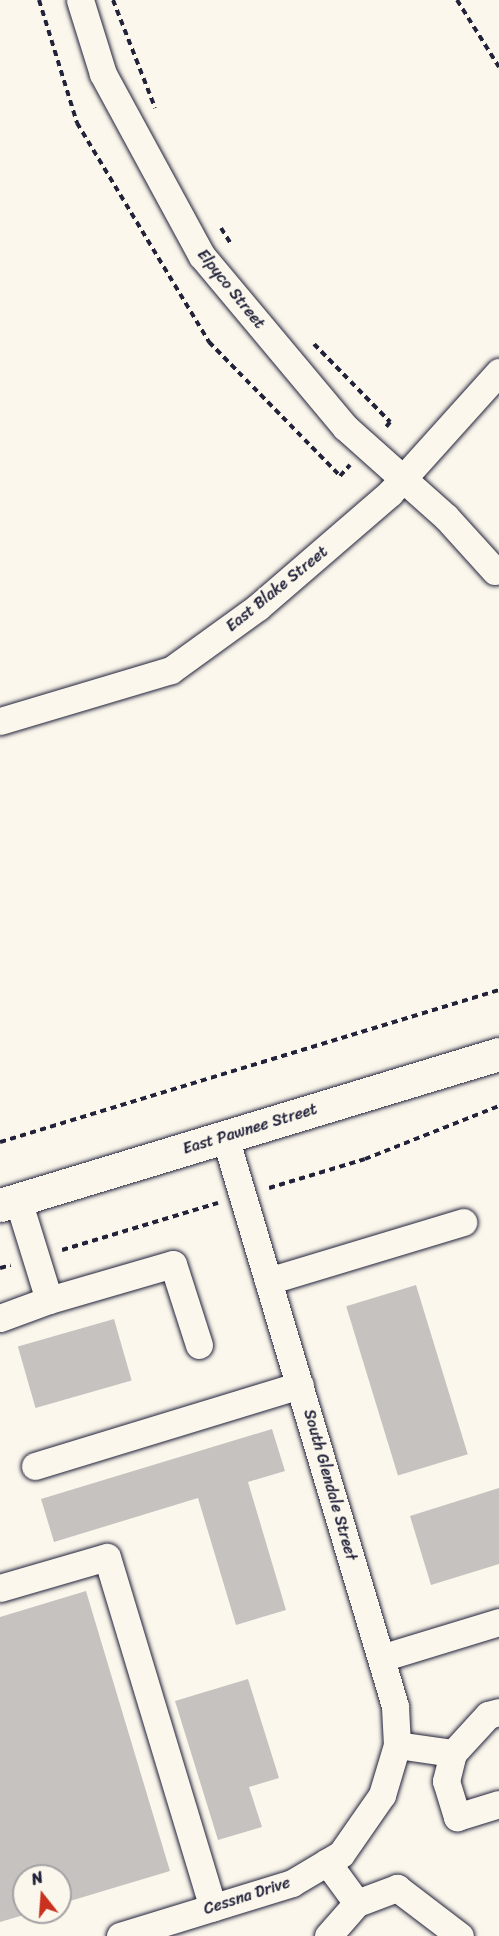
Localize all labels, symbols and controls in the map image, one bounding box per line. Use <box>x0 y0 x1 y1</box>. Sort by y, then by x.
street label: Elpyco Street <box>193 245 269 333</box>
street label: East Blake Street <box>222 542 332 636</box>
street label: East Pawnee Street <box>181 1099 319 1159</box>
street label: South Glendale Street <box>299 1407 361 1563</box>
text: N <box>28 1863 47 1894</box>
north arrow <box>12 1864 72 1924</box>
street label: Cessna Drive <box>201 1873 293 1919</box>

